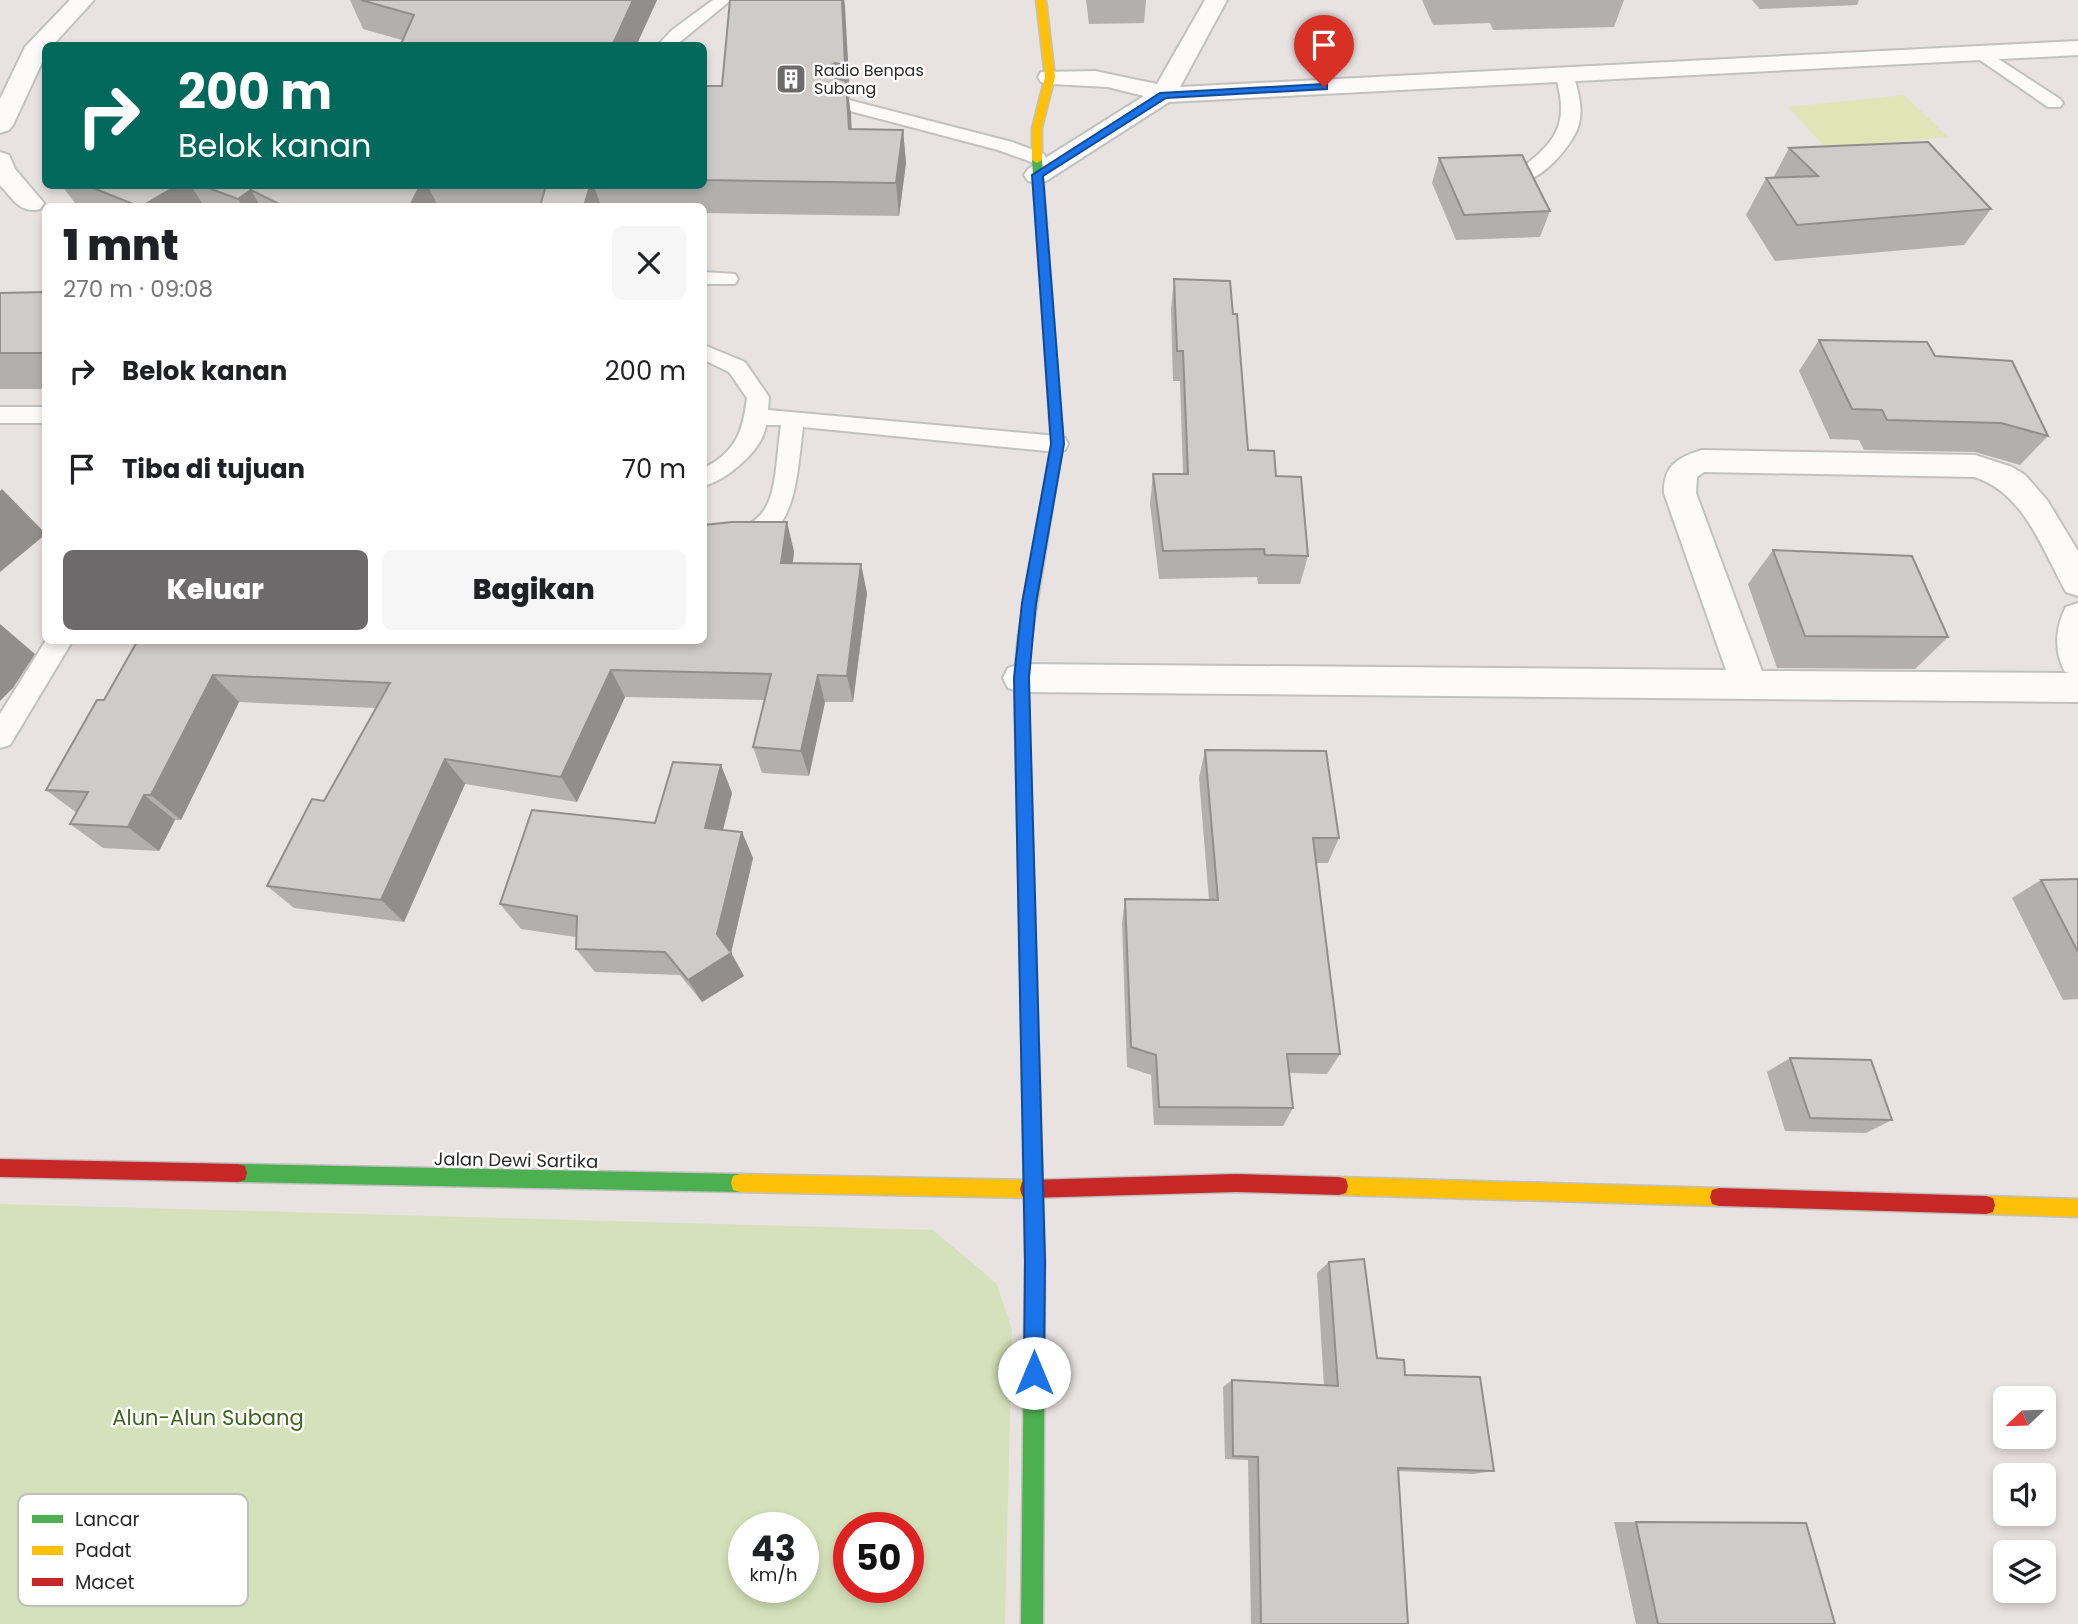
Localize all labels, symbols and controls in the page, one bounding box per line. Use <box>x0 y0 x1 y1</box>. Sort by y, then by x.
pin <box>1294 15 1354 87</box>
icon: arrive <box>1305 26 1343 64</box>
text: 200 m <box>178 58 332 126</box>
place label: Radio Benpas Subang <box>814 59 924 100</box>
building icon: Radio Benpas Subang <box>774 62 808 96</box>
icon: right <box>63 70 154 161</box>
text: Belok kanan <box>178 123 372 168</box>
text: 1 mnt <box>63 216 179 275</box>
button: close <box>612 226 686 300</box>
text: 270 m · 09:08 <box>63 273 213 305</box>
icon: right <box>63 352 101 390</box>
text: Belok kanan <box>122 353 287 389</box>
text: 200 m <box>605 353 686 389</box>
icon: arrive <box>63 450 101 488</box>
text: Tiba di tujuan <box>122 451 305 487</box>
text: 70 m <box>622 451 686 487</box>
button: Keluar <box>63 550 368 630</box>
button: Bagikan <box>382 550 686 630</box>
street label: Jalan Dewi Sartika <box>434 1146 598 1174</box>
position arrow <box>997 1336 1071 1410</box>
north arrow <box>1993 1386 2056 1449</box>
map controls <box>1993 1386 2056 1603</box>
park label: Alun-Alun Subang <box>112 1403 304 1432</box>
button: sound <box>1993 1463 2056 1526</box>
legend <box>18 1494 248 1606</box>
text: Lancar <box>75 1506 140 1533</box>
speed limit sign: 50 <box>833 1512 924 1603</box>
text: 43 <box>751 1524 796 1573</box>
text: Padat <box>75 1537 132 1564</box>
button: layers <box>1993 1540 2056 1603</box>
text: km/h <box>750 1562 797 1587</box>
text: Macet <box>75 1569 135 1596</box>

